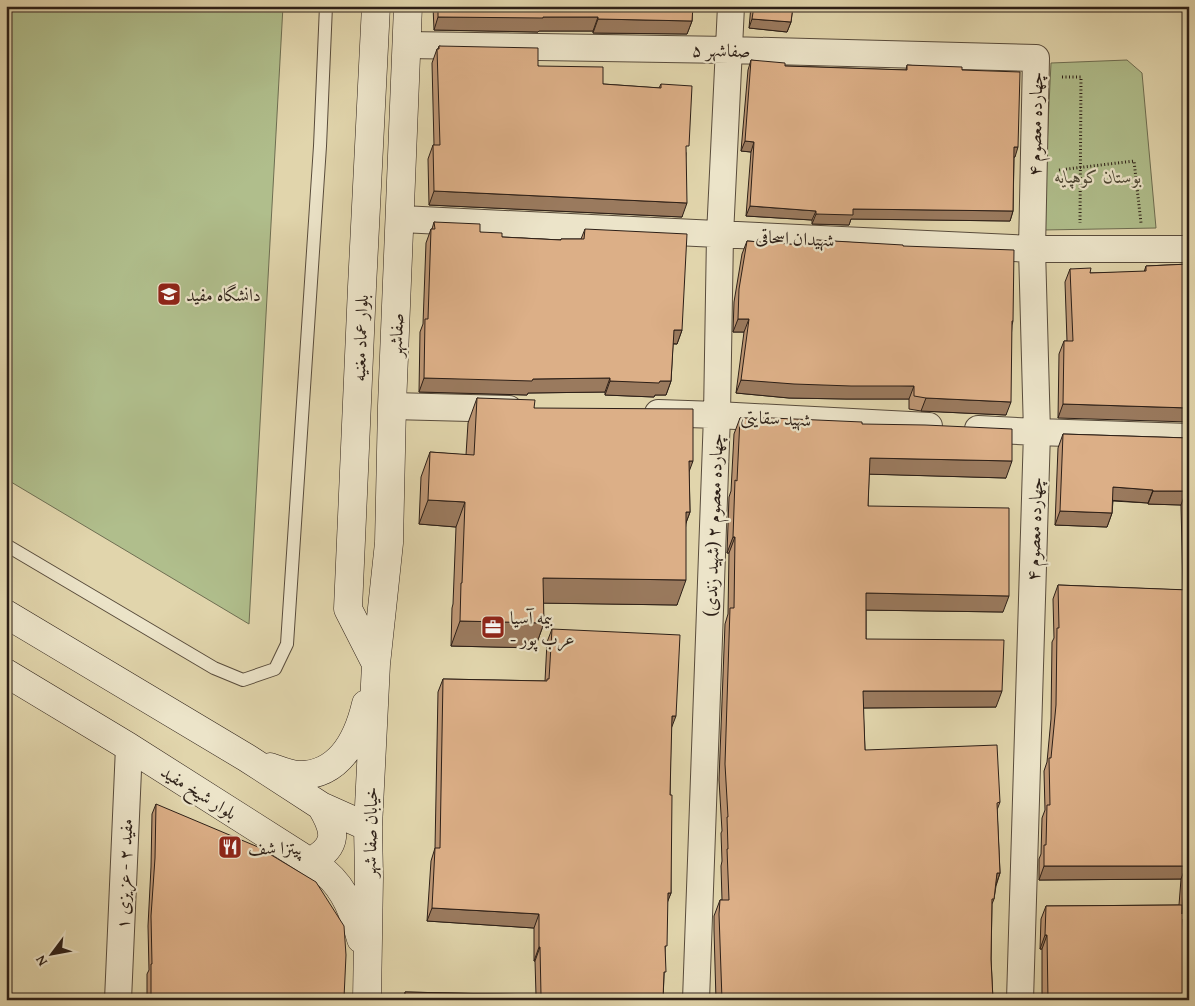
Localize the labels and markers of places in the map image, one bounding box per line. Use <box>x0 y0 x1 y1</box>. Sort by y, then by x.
school or university icon: دانشگاه مفید <box>156 281 182 307</box>
place label: دانشگاه مفید <box>186 281 261 308</box>
place label: بیمه آسیا - عرب پور <box>510 604 575 652</box>
office icon: بیمه آسیا - عرب پور <box>480 614 506 640</box>
restaurant icon: پیتزا شف <box>217 834 243 860</box>
place label: پیتزا شف <box>248 834 302 862</box>

